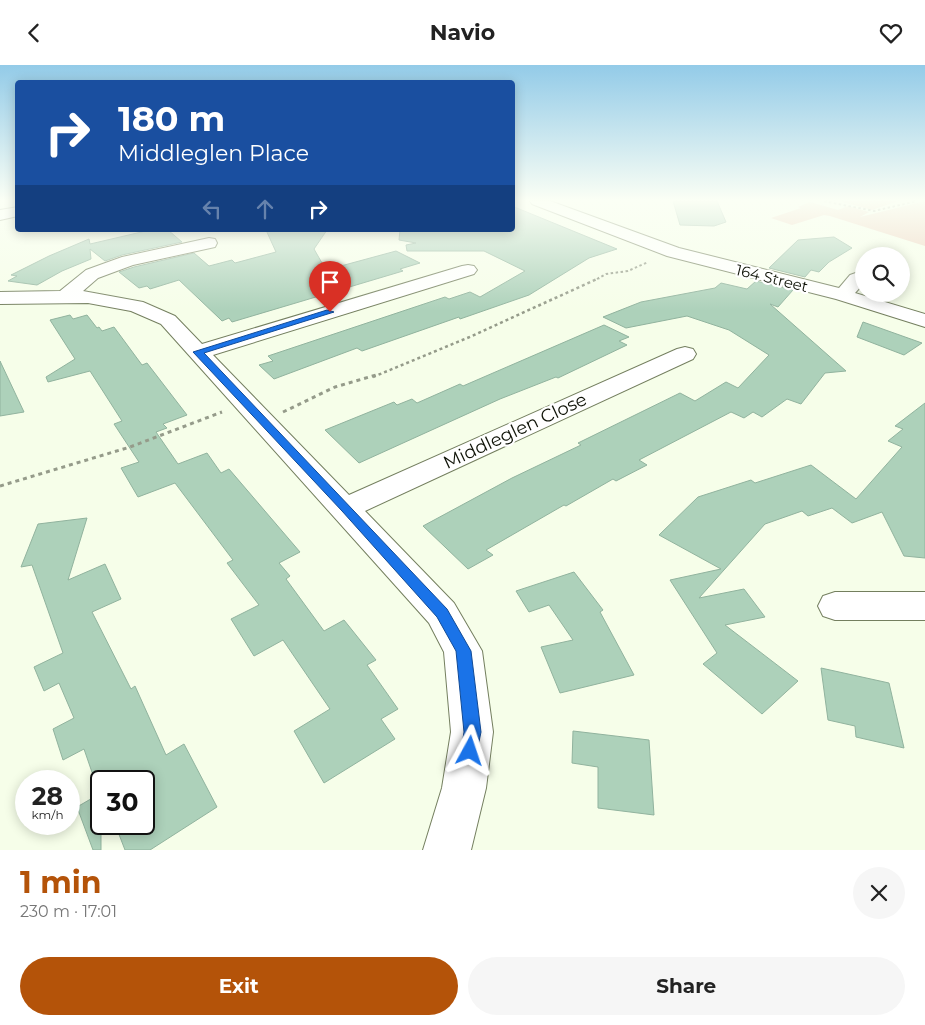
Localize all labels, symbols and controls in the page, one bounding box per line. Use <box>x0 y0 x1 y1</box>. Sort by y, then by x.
icon: back <box>20 19 48 47</box>
text: Navio <box>430 19 495 46</box>
icon: heart <box>877 19 905 47</box>
text: 180 m <box>118 97 225 140</box>
icon: right <box>35 100 100 165</box>
text: Middleglen Place <box>118 140 309 167</box>
icon: left <box>198 195 226 223</box>
icon: ahead <box>251 195 279 223</box>
icon: right <box>304 195 332 223</box>
map controls <box>855 247 910 302</box>
button: search <box>855 247 910 302</box>
street label: 164 Street <box>734 260 810 296</box>
pin <box>309 261 351 312</box>
icon: arrive <box>316 268 344 296</box>
street label: Middleglen Close <box>440 388 590 474</box>
position arrow <box>443 724 495 776</box>
speed limit sign: 30 <box>90 770 155 835</box>
text: 28 <box>32 781 63 811</box>
text: km/h <box>31 807 64 822</box>
text: 1 min <box>20 864 101 901</box>
button: close <box>853 867 905 919</box>
text: 230 m · 17:01 <box>20 902 117 921</box>
button: Exit <box>20 957 458 1015</box>
button: Share <box>468 957 905 1015</box>

